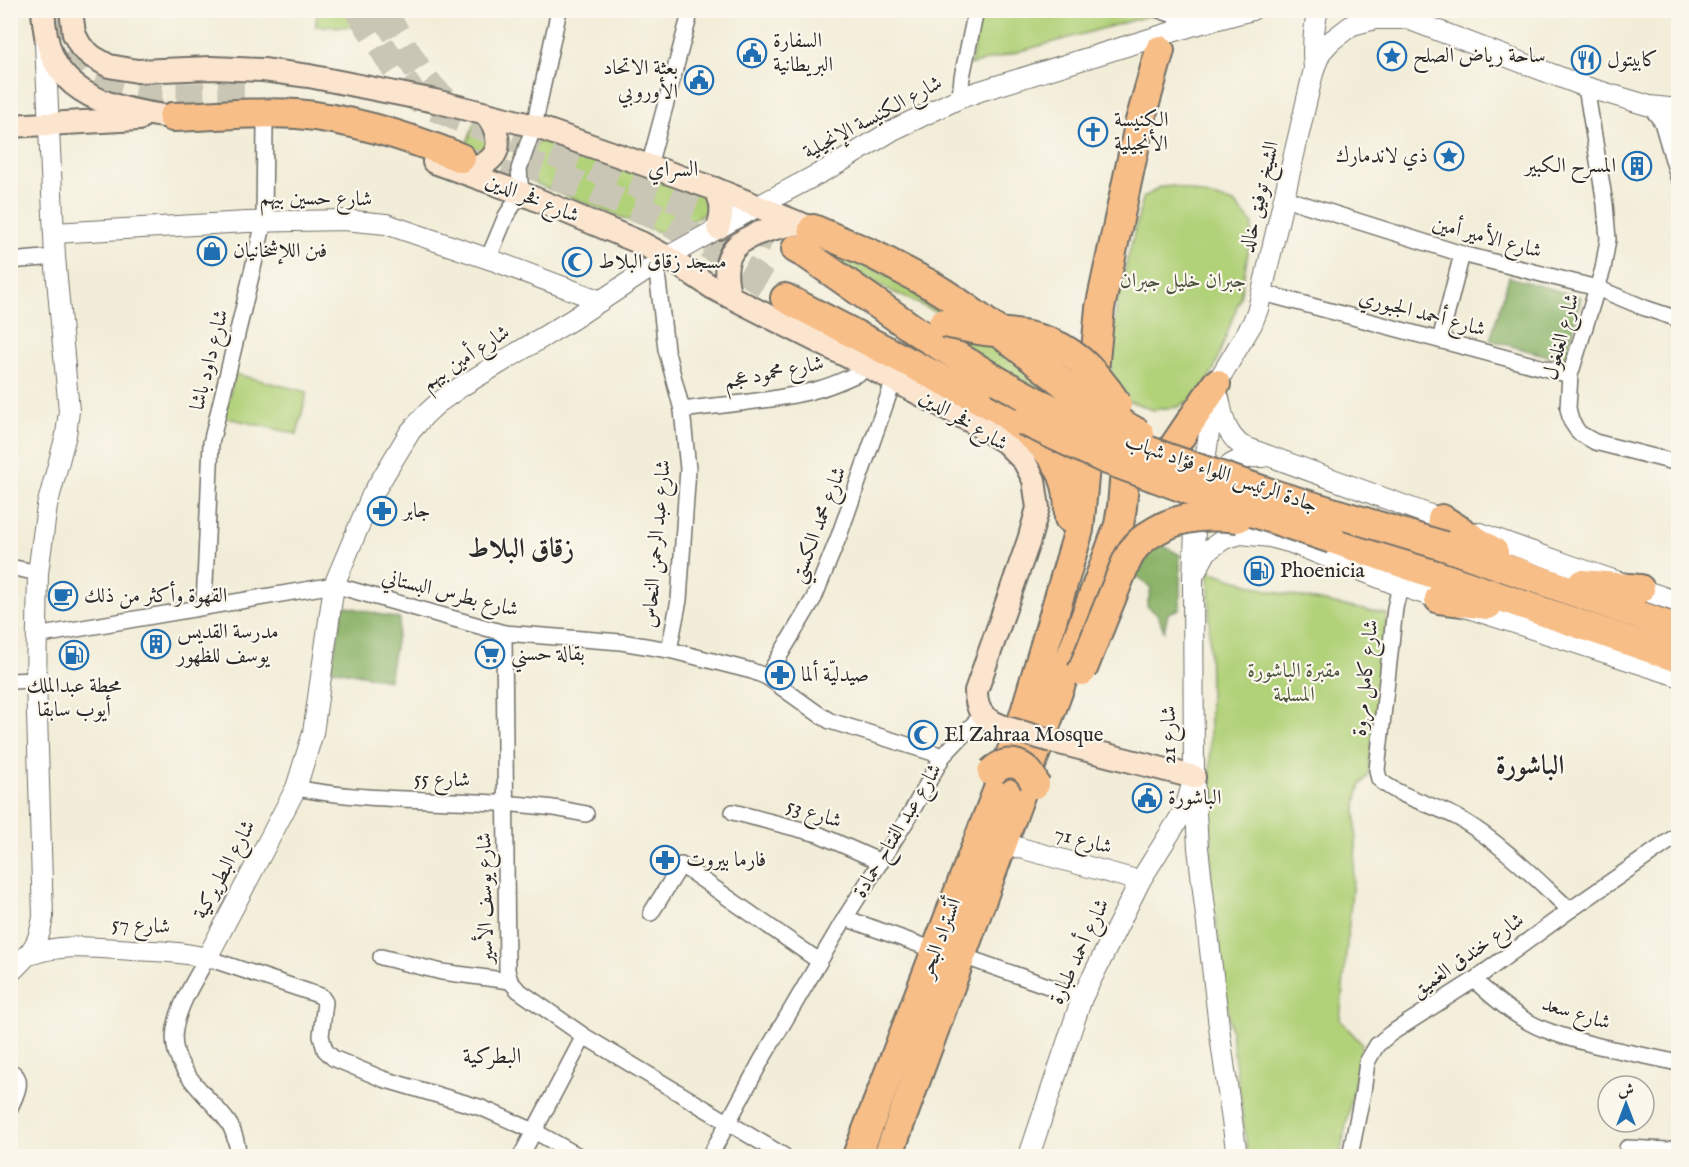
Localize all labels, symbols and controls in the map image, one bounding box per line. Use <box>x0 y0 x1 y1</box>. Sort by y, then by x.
place label: السفارة البريطانية <box>773 28 833 79</box>
public building icon: السفارة البريطانية <box>736 37 768 69</box>
place icon: ساحة رياض الصلح <box>1376 40 1408 72</box>
place label: ساحة رياض الصلح <box>1413 43 1546 74</box>
restaurant icon: كابيتول <box>1570 44 1602 76</box>
place label: كابيتول <box>1607 47 1658 74</box>
place label: بعثة الاتحاد الأوروبي <box>603 55 678 108</box>
public building icon: بعثة الاتحاد الأوروبي <box>683 64 715 96</box>
street label: شارع الكنيسة الإنجيلية <box>799 70 949 169</box>
place label: الكنيسة الأنجيلية <box>1114 107 1169 158</box>
church icon: الكنيسة الأنجيلية <box>1077 116 1109 148</box>
street label: الشيخ توفيق خالد <box>1234 138 1290 256</box>
place icon: ذي لاندمارك <box>1433 140 1465 172</box>
place label: ذي لاندمارك <box>1336 143 1428 171</box>
building icon: المسرح الكبير <box>1621 150 1653 182</box>
place label: المسرح الكبير <box>1523 153 1616 184</box>
district label: السراي <box>648 156 698 186</box>
street label: شارع فخر الدين <box>480 168 583 233</box>
street label: شارع حسين بيهم <box>259 185 373 218</box>
street label: شارع الأمير أمين <box>1428 208 1546 268</box>
shop icon: فىن اللإشخانيان <box>196 235 228 267</box>
place label: فىن اللإشخانيان <box>233 238 327 265</box>
mosque icon: مسجد زقاق البلاط <box>561 246 593 278</box>
place label: مسجد زقاق البلاط <box>598 249 727 276</box>
park label: جبران خليل جبران <box>1120 268 1246 295</box>
street label: شارع أحمد الجبوري <box>1355 281 1489 347</box>
street label: شارع الغلغول <box>1537 291 1589 384</box>
street label: شارع داود باشا <box>184 307 238 414</box>
street label: شارع أمين بيهم <box>415 317 518 401</box>
street label: شارع محمود عجم <box>722 350 827 401</box>
street label: شارع فخر الدين <box>912 384 1012 461</box>
street label: جادة الرئيس اللواء فؤاد شهاب <box>1121 428 1321 520</box>
street label: شارع عبد الرحمن النحاس <box>636 459 681 630</box>
street label: شارع محمد الكستي <box>784 463 858 589</box>
pharmacy icon: جابر <box>366 495 398 527</box>
place label: جابر <box>401 498 431 525</box>
district label: زقاق البلاط <box>468 533 575 567</box>
fuel station icon: Phoenicia <box>1243 555 1275 587</box>
place label: Phoenicia <box>1280 558 1366 585</box>
street label: شارع بطرس البستاني <box>378 564 521 627</box>
cafe icon: القهوة وأكثر من ذلك <box>47 580 79 612</box>
place label: القهوة وأكثر من ذلك <box>84 580 227 610</box>
street label: شارع كامل مروة <box>1346 618 1389 738</box>
place label: مدرسة القديس يوسف للظهور <box>175 619 279 670</box>
building icon: مدرسة القديس يوسف للظهور <box>140 628 172 660</box>
supermarket icon: بقالة حسني <box>474 638 506 670</box>
fuel station icon: محطة عبدالملك أيوب سابقا <box>58 639 90 671</box>
place label: بقالة حسني <box>511 641 585 673</box>
park label: مقبرة الباشورة المسلمة <box>1247 658 1341 709</box>
pharmacy icon: صيدليّة ألما <box>764 659 796 691</box>
place label: صيدليّة ألما <box>801 659 869 689</box>
place label: محطة عبدالملك أيوب سابقا <box>26 673 122 724</box>
street label: شارع 21 <box>1156 706 1186 764</box>
mosque icon: El Zahraa Mosque <box>907 719 939 751</box>
place label: El Zahraa Mosque <box>944 722 1104 749</box>
district label: الباشورة <box>1496 750 1564 784</box>
street label: شارع عبد الفتاح حمادة <box>847 759 952 905</box>
street label: شارع 55 <box>413 766 471 797</box>
public building icon: الباشورة <box>1131 782 1163 814</box>
place label: الباشورة <box>1168 785 1221 812</box>
street label: شارع 53 <box>782 792 845 838</box>
street label: شارع البطريركية <box>188 816 265 926</box>
street label: شارع 71 <box>1050 820 1115 865</box>
street label: شارع يوسف الأسير <box>468 832 504 966</box>
pharmacy icon: فارما بيروت <box>649 844 681 876</box>
place label: فارما بيروت <box>686 847 766 874</box>
street label: أتستراد البحر <box>910 893 969 984</box>
street label: شارع أحمد طبارة <box>1041 893 1119 1011</box>
street label: شارع خندق الغميق <box>1406 907 1532 1007</box>
street label: شارع 57 <box>111 911 171 944</box>
street label: شارع سعد <box>1537 991 1614 1040</box>
district label: البطركية <box>463 1043 521 1071</box>
north arrow <box>1596 1074 1656 1134</box>
text: ش <box>1618 1081 1634 1101</box>

